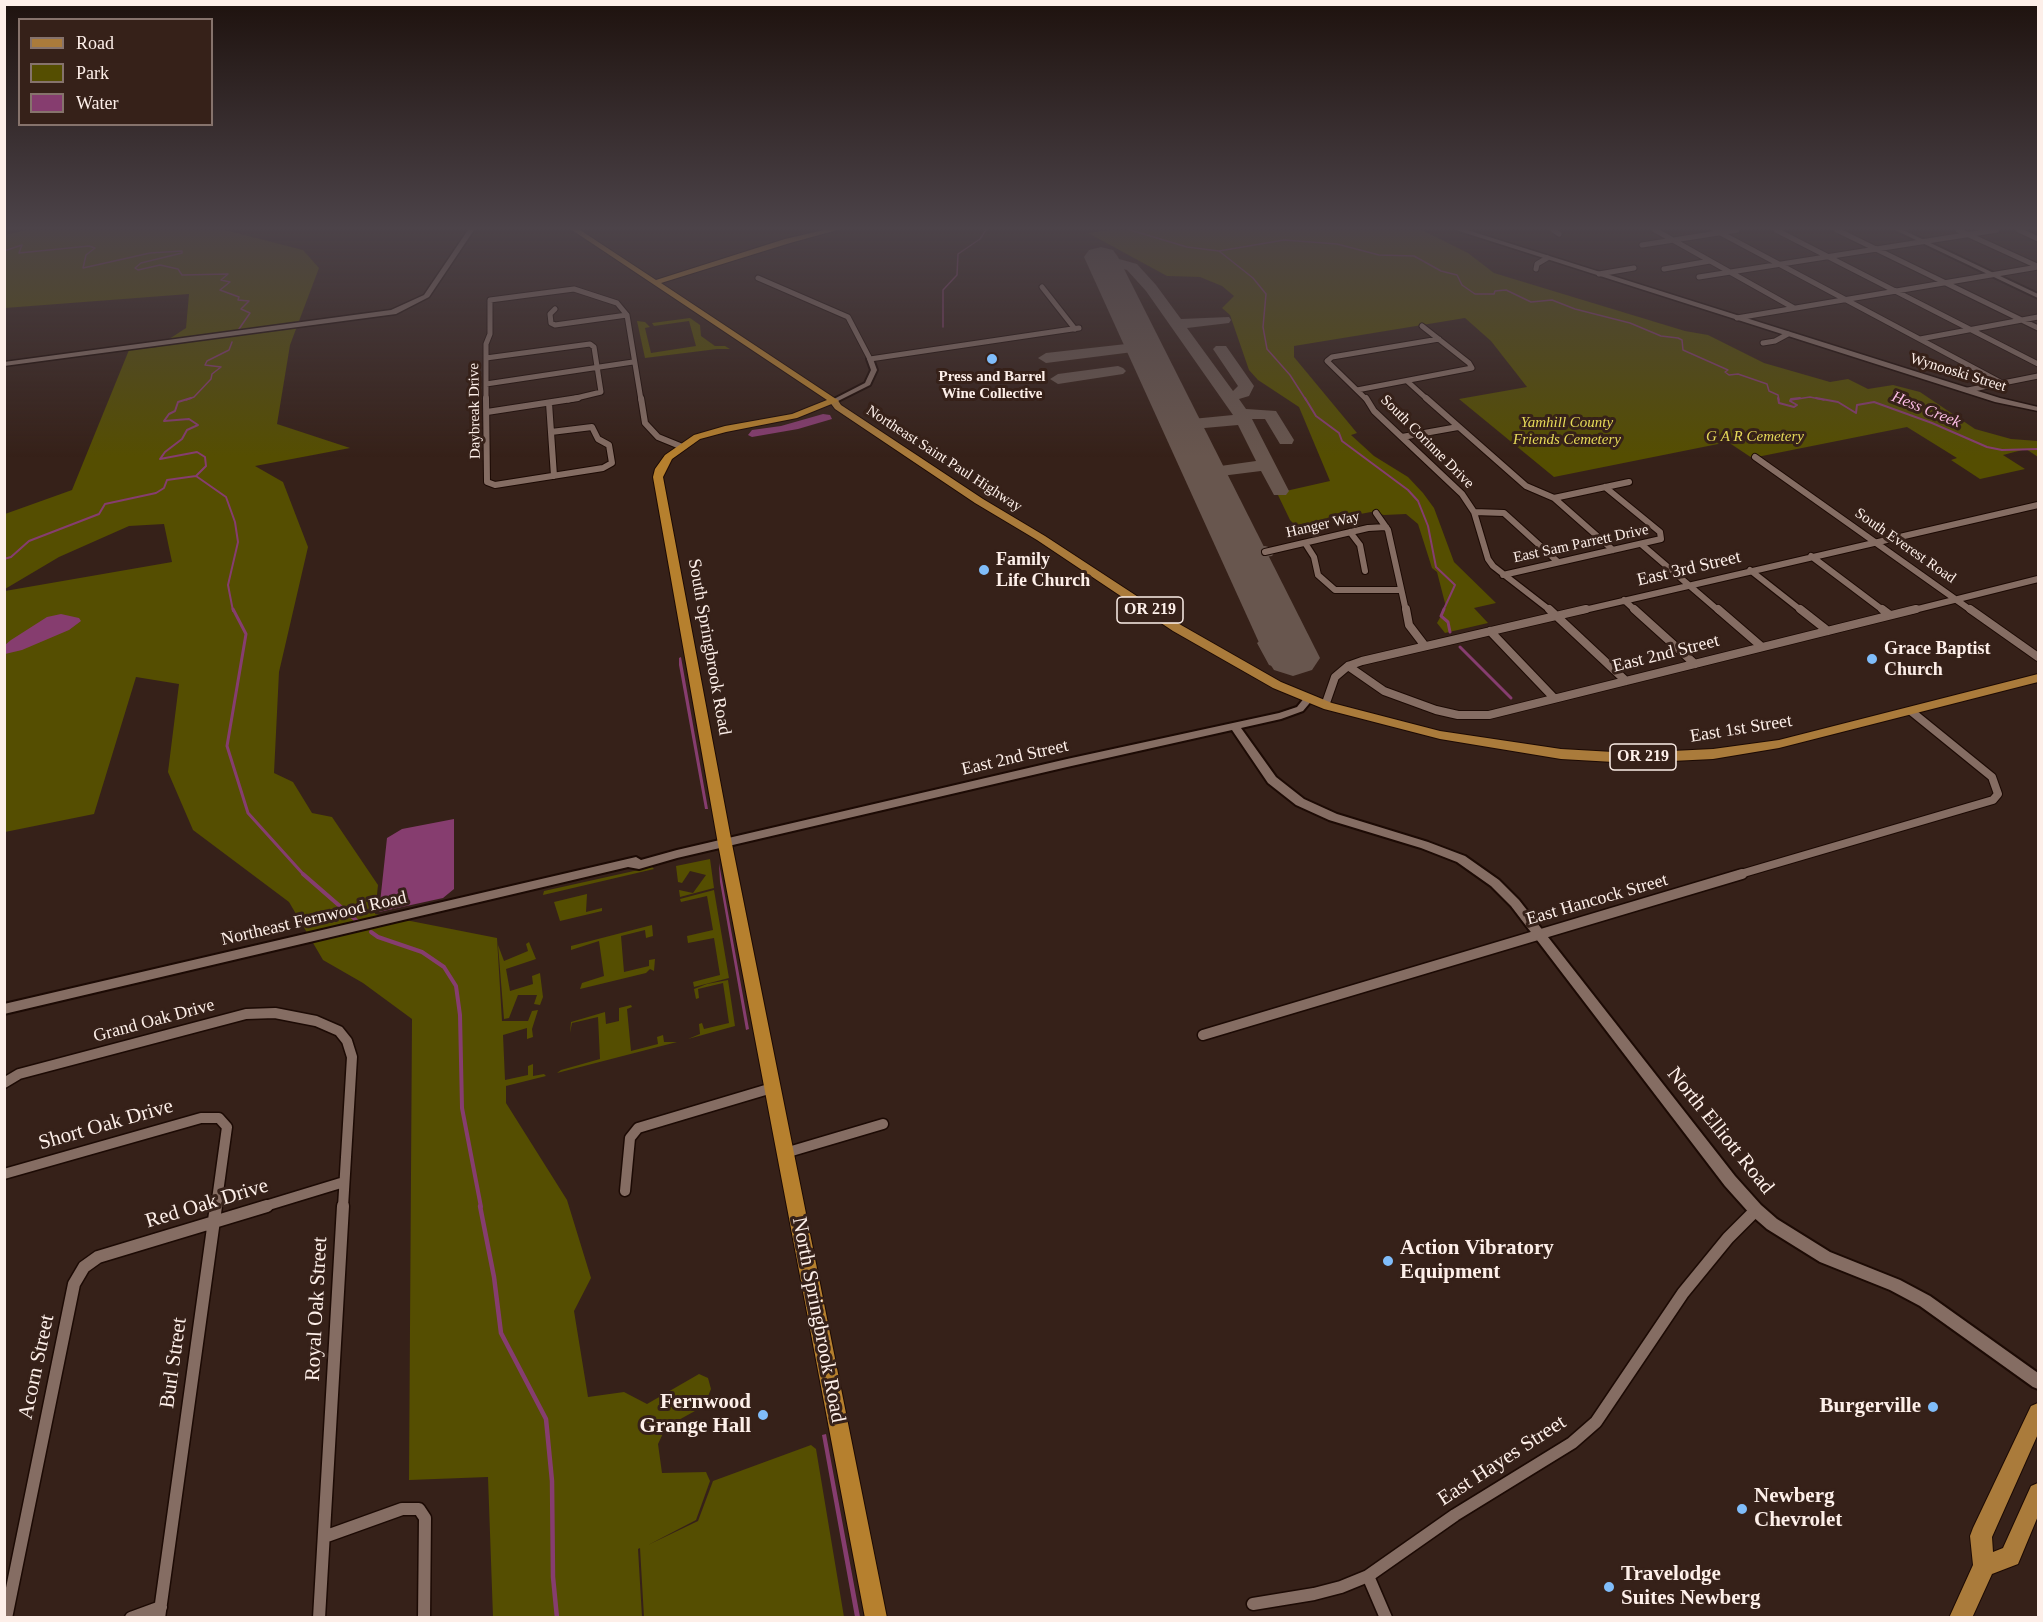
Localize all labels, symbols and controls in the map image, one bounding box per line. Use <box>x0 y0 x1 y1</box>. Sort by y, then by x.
legend <box>18 18 213 126</box>
text: Road <box>76 33 114 53</box>
text: Park <box>76 63 109 83</box>
text: Water <box>76 93 119 113</box>
street label: Wynooski Street <box>1908 350 2008 396</box>
marker: Press and Barrel Wine Collective <box>985 352 999 366</box>
street label: Daybreak Drive <box>465 363 485 459</box>
place label: Press and Barrel Wine Collective <box>939 368 1045 403</box>
water label: Hess Creek <box>1889 387 1963 433</box>
street label: South Corinne Drive <box>1376 391 1478 493</box>
street label: Northeast Saint Paul Highway <box>863 402 1025 516</box>
park label: Yamhill County Friends Cemetery <box>1513 414 1621 449</box>
park label: G A R Cemetery <box>1706 428 1804 446</box>
street label: South Everest Road <box>1851 504 1959 588</box>
street label: Hanger Way <box>1284 508 1362 542</box>
street label: East Sam Parrett Drive <box>1512 521 1650 567</box>
street label: East 3rd Street <box>1635 547 1743 591</box>
place label: Family Life Church <box>996 549 1090 592</box>
street label: South Springbrook Road <box>683 557 735 737</box>
marker: Family Life Church <box>977 563 991 577</box>
road number: OR 219 <box>1117 597 1183 623</box>
street label: East 2nd Street <box>1611 630 1721 678</box>
place label: Grace Baptist Church <box>1884 638 1990 680</box>
marker: Grace Baptist Church <box>1865 652 1879 666</box>
street label: East 1st Street <box>1688 710 1794 748</box>
street label: East 2nd Street <box>959 735 1071 781</box>
road number: OR 219 <box>1610 744 1676 770</box>
street label: East Hancock Street <box>1524 870 1670 930</box>
street label: Northeast Fernwood Road <box>219 887 409 951</box>
street label: Grand Oak Drive <box>91 994 217 1048</box>
street label: North Elliott Road <box>1661 1062 1779 1200</box>
street label: Short Oak Drive <box>36 1094 176 1156</box>
street label: Red Oak Drive <box>143 1173 271 1235</box>
street label: North Springbrook Road <box>786 1215 850 1425</box>
street label: Royal Oak Street <box>301 1236 333 1382</box>
place label: Action Vibratory Equipment <box>1400 1236 1554 1286</box>
marker: Action Vibratory Equipment <box>1381 1254 1395 1268</box>
street label: Acorn Street <box>14 1312 60 1422</box>
street label: Burl Street <box>155 1316 193 1410</box>
place label: Fernwood Grange Hall <box>640 1390 751 1440</box>
place label: Burgerville <box>1820 1394 1921 1420</box>
marker: Burgerville <box>1926 1400 1940 1414</box>
marker: Fernwood Grange Hall <box>756 1408 770 1422</box>
street label: East Hayes Street <box>1433 1410 1571 1512</box>
place label: Newberg Chevrolet <box>1754 1484 1842 1534</box>
marker: Newberg Chevrolet <box>1735 1502 1749 1516</box>
place label: Travelodge Suites Newberg <box>1621 1562 1760 1612</box>
marker: Travelodge Suites Newberg <box>1602 1580 1616 1594</box>

